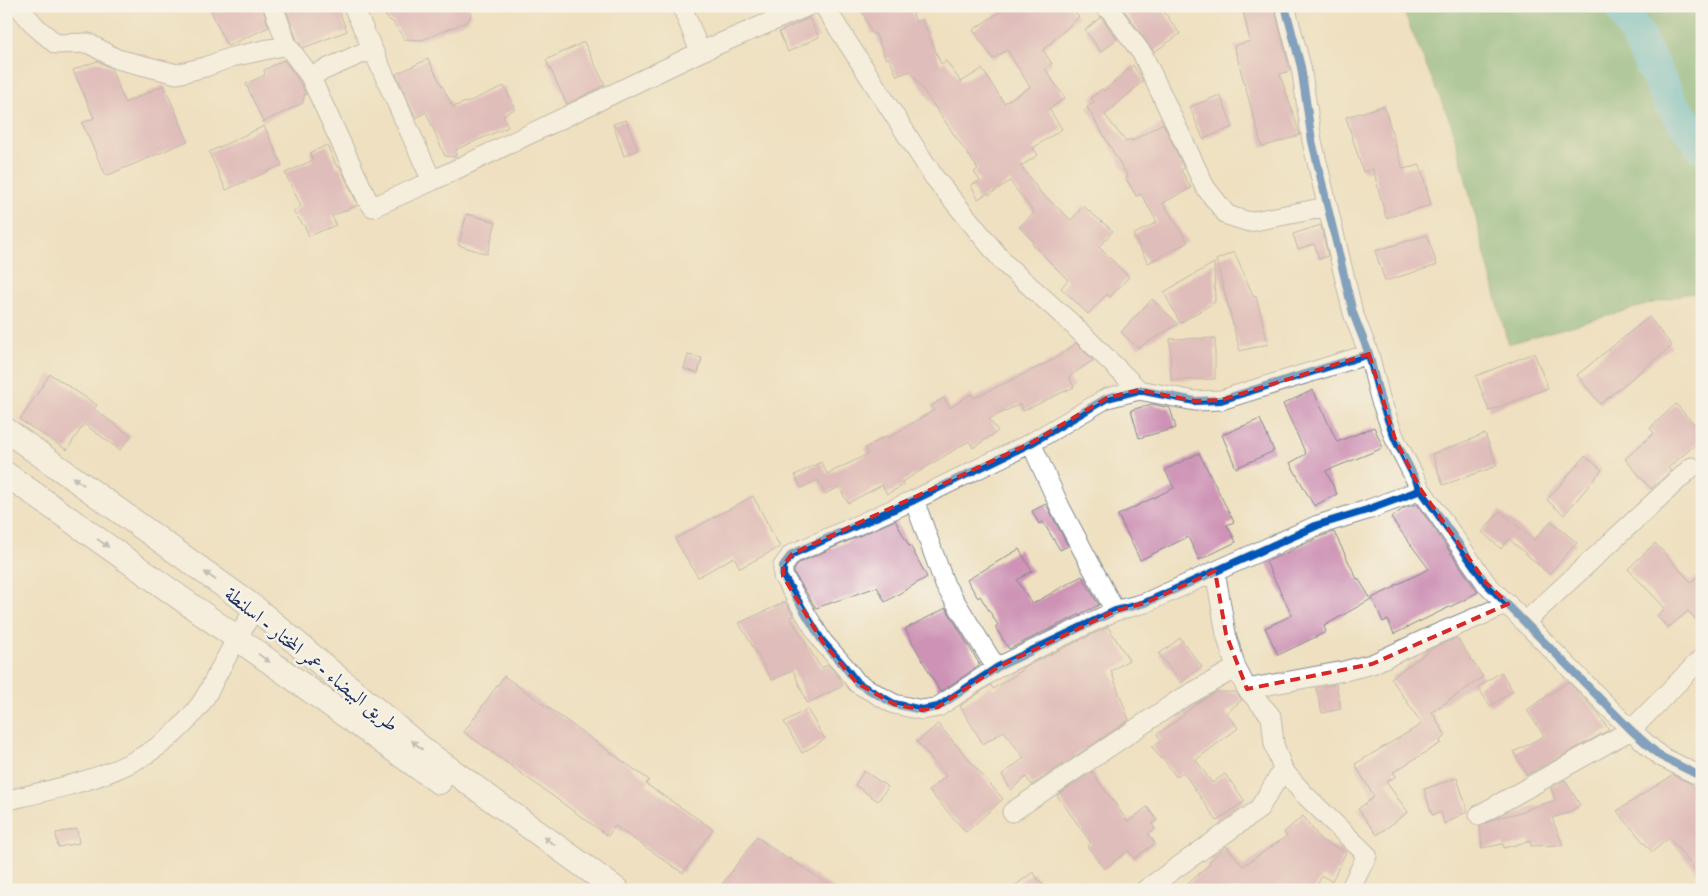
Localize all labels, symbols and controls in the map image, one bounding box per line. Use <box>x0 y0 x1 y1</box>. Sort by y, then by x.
one-way arrow <box>71 476 85 486</box>
one-way arrow <box>96 538 110 548</box>
one-way arrow <box>203 571 217 581</box>
street label: طريق البيضاء -عمر المختار - اسلنطة <box>219 582 403 738</box>
one-way arrow <box>257 652 270 663</box>
one-way arrow <box>411 740 424 751</box>
one-way arrow <box>542 836 556 846</box>

